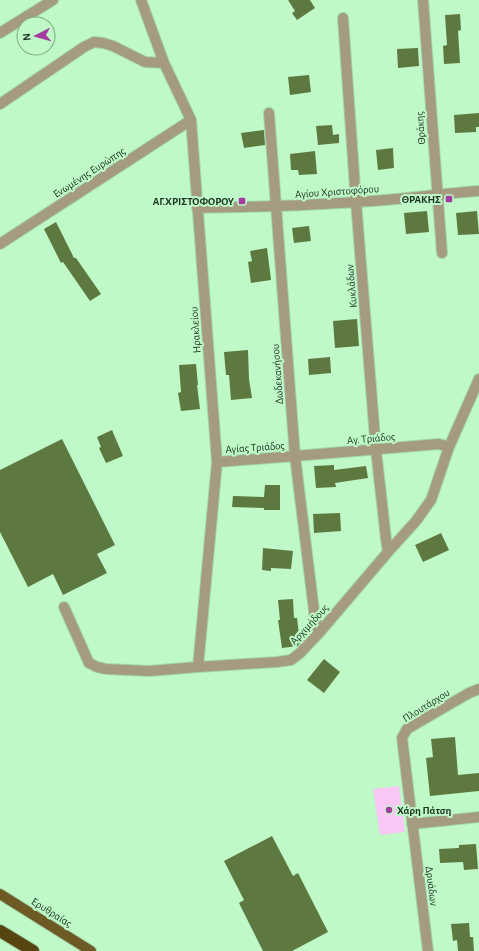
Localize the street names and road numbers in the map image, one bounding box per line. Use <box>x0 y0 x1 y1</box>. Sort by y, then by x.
street label: Θράκης <box>414 111 427 145</box>
street label: Ενωμένης Ευρώπης <box>51 145 127 200</box>
street label: Αγίου Χριστοφόρου <box>295 183 379 200</box>
street label: Κυκλάδων <box>344 263 359 308</box>
street label: Ηρακλείου <box>188 306 203 354</box>
street label: Δωδεκανήσου <box>270 343 285 405</box>
street label: Αγ. Τριάδος <box>346 431 396 446</box>
street label: Αγίας Τριάδος <box>225 440 285 455</box>
street label: Αρχιμήδους <box>288 602 331 647</box>
street label: Πλουτάρχου <box>401 687 452 724</box>
street label: Δρυάδων <box>424 866 439 907</box>
street label: Ερυθραίας <box>29 896 74 929</box>

